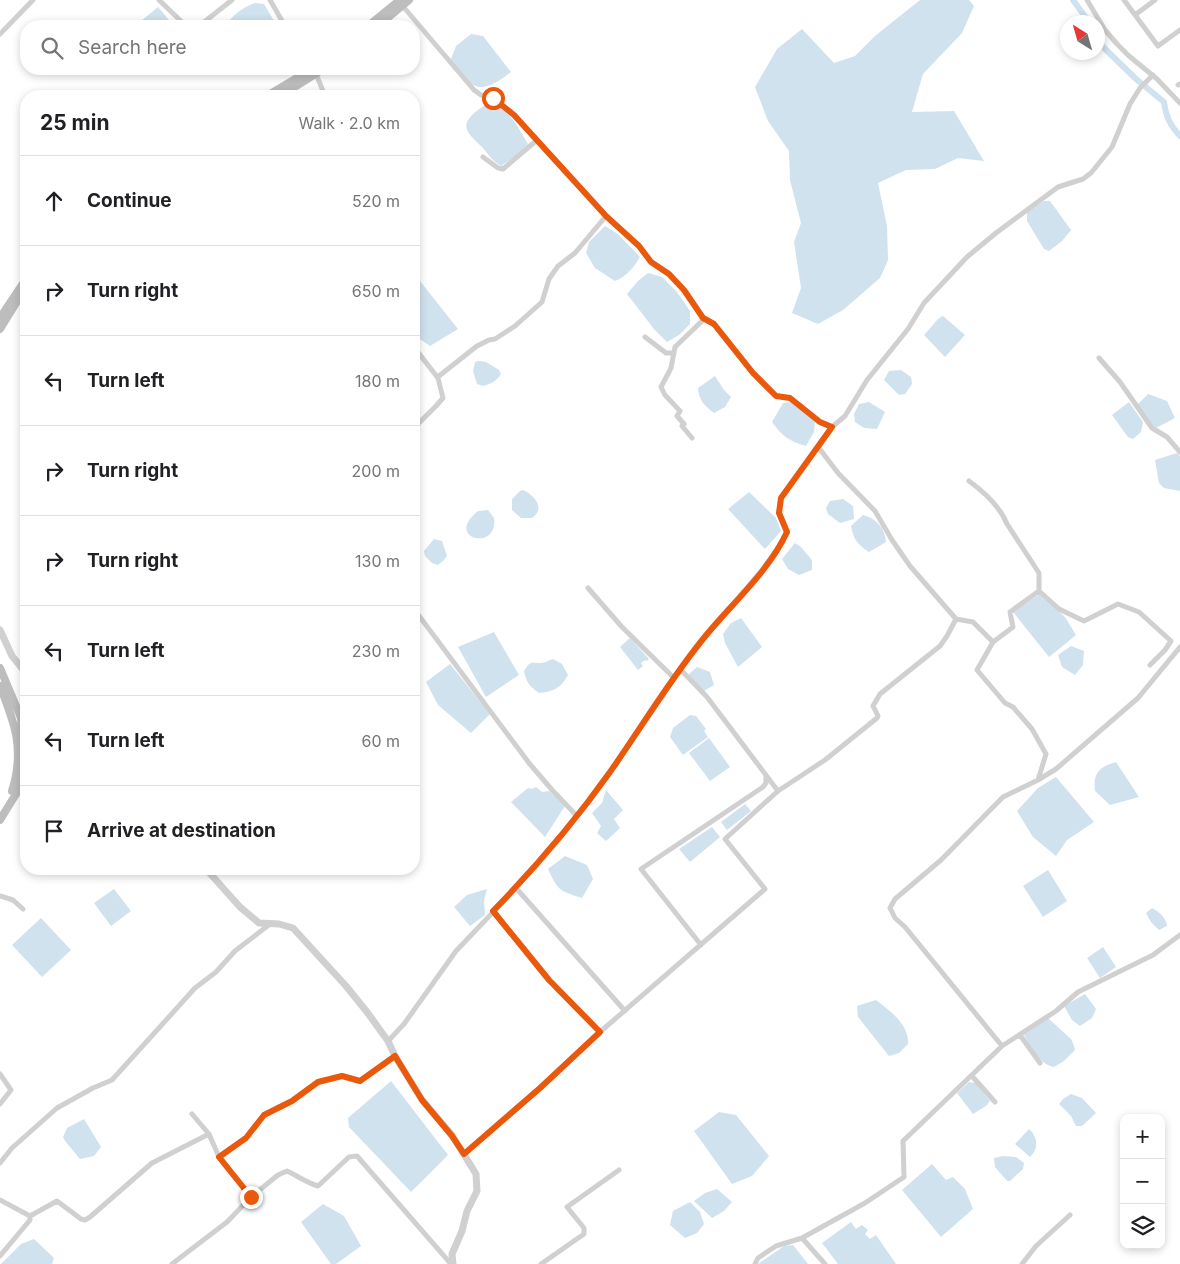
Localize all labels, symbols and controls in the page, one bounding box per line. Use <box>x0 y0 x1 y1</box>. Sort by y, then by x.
north arrow <box>1060 15 1105 60</box>
search box <box>20 20 420 75</box>
icon: search <box>38 34 66 62</box>
text: Search here <box>78 36 187 59</box>
route start <box>482 87 505 110</box>
text: 25 min <box>40 110 110 135</box>
text: Walk · 2.0 km <box>298 113 400 133</box>
icon: ahead <box>40 187 68 215</box>
text: Continue <box>87 189 172 212</box>
text: 520 m <box>352 191 400 211</box>
icon: right <box>40 277 68 305</box>
text: Turn right <box>87 279 178 302</box>
text: 650 m <box>352 281 400 301</box>
icon: left <box>40 367 68 395</box>
text: Turn left <box>87 369 165 392</box>
text: 180 m <box>355 371 400 391</box>
icon: right <box>40 457 68 485</box>
text: Turn right <box>87 459 178 482</box>
text: 200 m <box>352 461 400 481</box>
icon: right <box>40 547 68 575</box>
text: Turn right <box>87 549 178 572</box>
text: 130 m <box>355 551 400 571</box>
icon: left <box>40 637 68 665</box>
text: Turn left <box>87 639 165 662</box>
text: 230 m <box>352 641 400 661</box>
icon: left <box>40 727 68 755</box>
text: Turn left <box>87 729 165 752</box>
text: 60 m <box>361 731 400 751</box>
icon: arrive <box>40 817 68 845</box>
text: Arrive at destination <box>87 819 276 842</box>
map controls <box>1120 1114 1165 1249</box>
button: + <box>1120 1114 1165 1159</box>
button: − <box>1120 1159 1165 1204</box>
route end <box>240 1186 263 1209</box>
button: layers <box>1120 1204 1165 1249</box>

